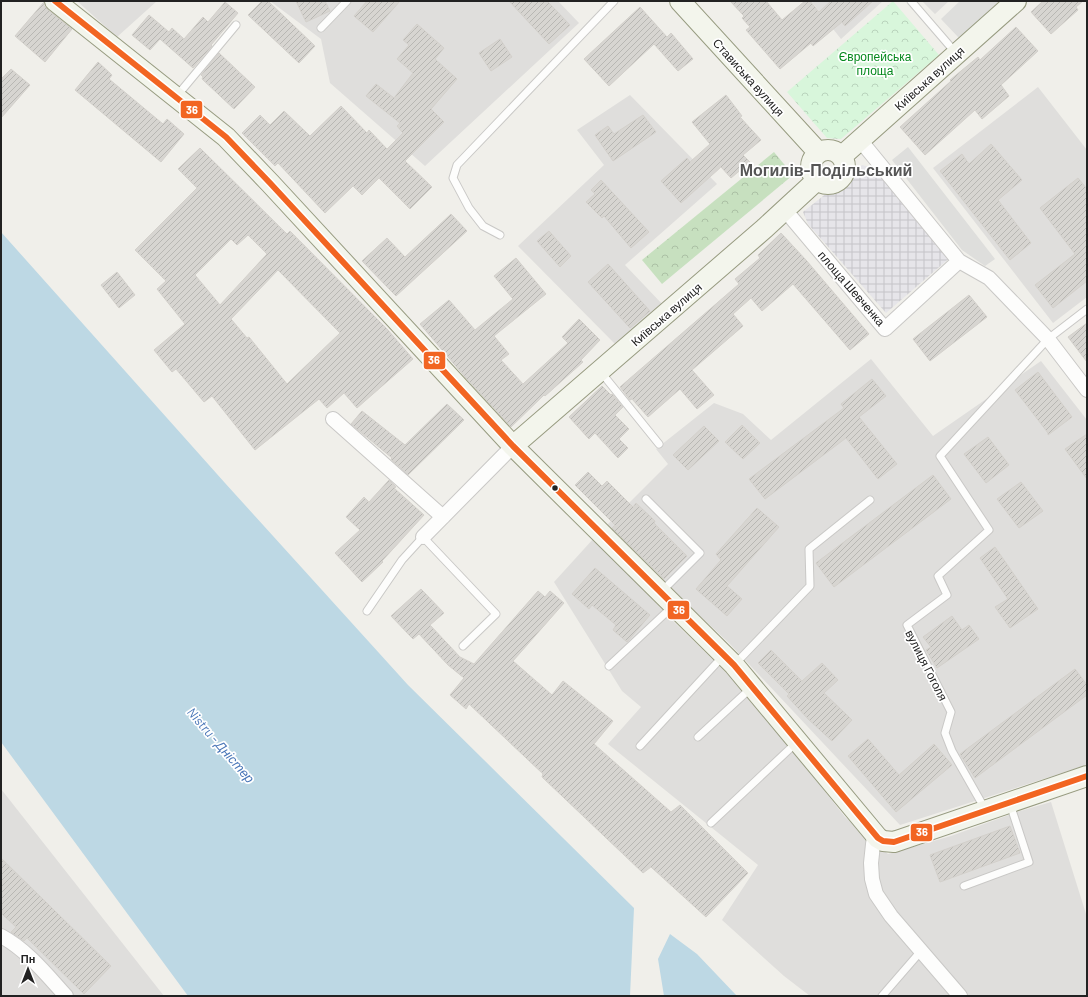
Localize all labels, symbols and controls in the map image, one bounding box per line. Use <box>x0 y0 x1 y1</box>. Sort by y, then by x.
street label: Стависька вулиця <box>710 35 788 119</box>
street label: Київська вулиця <box>891 43 967 114</box>
park label: Європейська площа <box>839 49 912 78</box>
line badge: 36 <box>180 100 203 119</box>
text: 36 <box>186 103 198 116</box>
district label: Могилів-Подільський <box>740 160 912 179</box>
street label: площа Шевченка <box>815 248 888 329</box>
street label: Київська вулиця <box>628 280 705 349</box>
line badge: 36 <box>423 351 446 370</box>
text: 36 <box>428 353 440 366</box>
unlabelled marker <box>550 483 560 493</box>
line badge: 36 <box>667 600 690 620</box>
text: 36 <box>673 603 685 616</box>
street label: вулиця Гоголя <box>902 627 951 703</box>
water label: Nistru - Дністер <box>184 704 258 786</box>
line badge: 36 <box>910 823 933 842</box>
text: 36 <box>916 825 928 838</box>
north arrow <box>8 949 48 989</box>
text: Пн <box>21 952 35 965</box>

